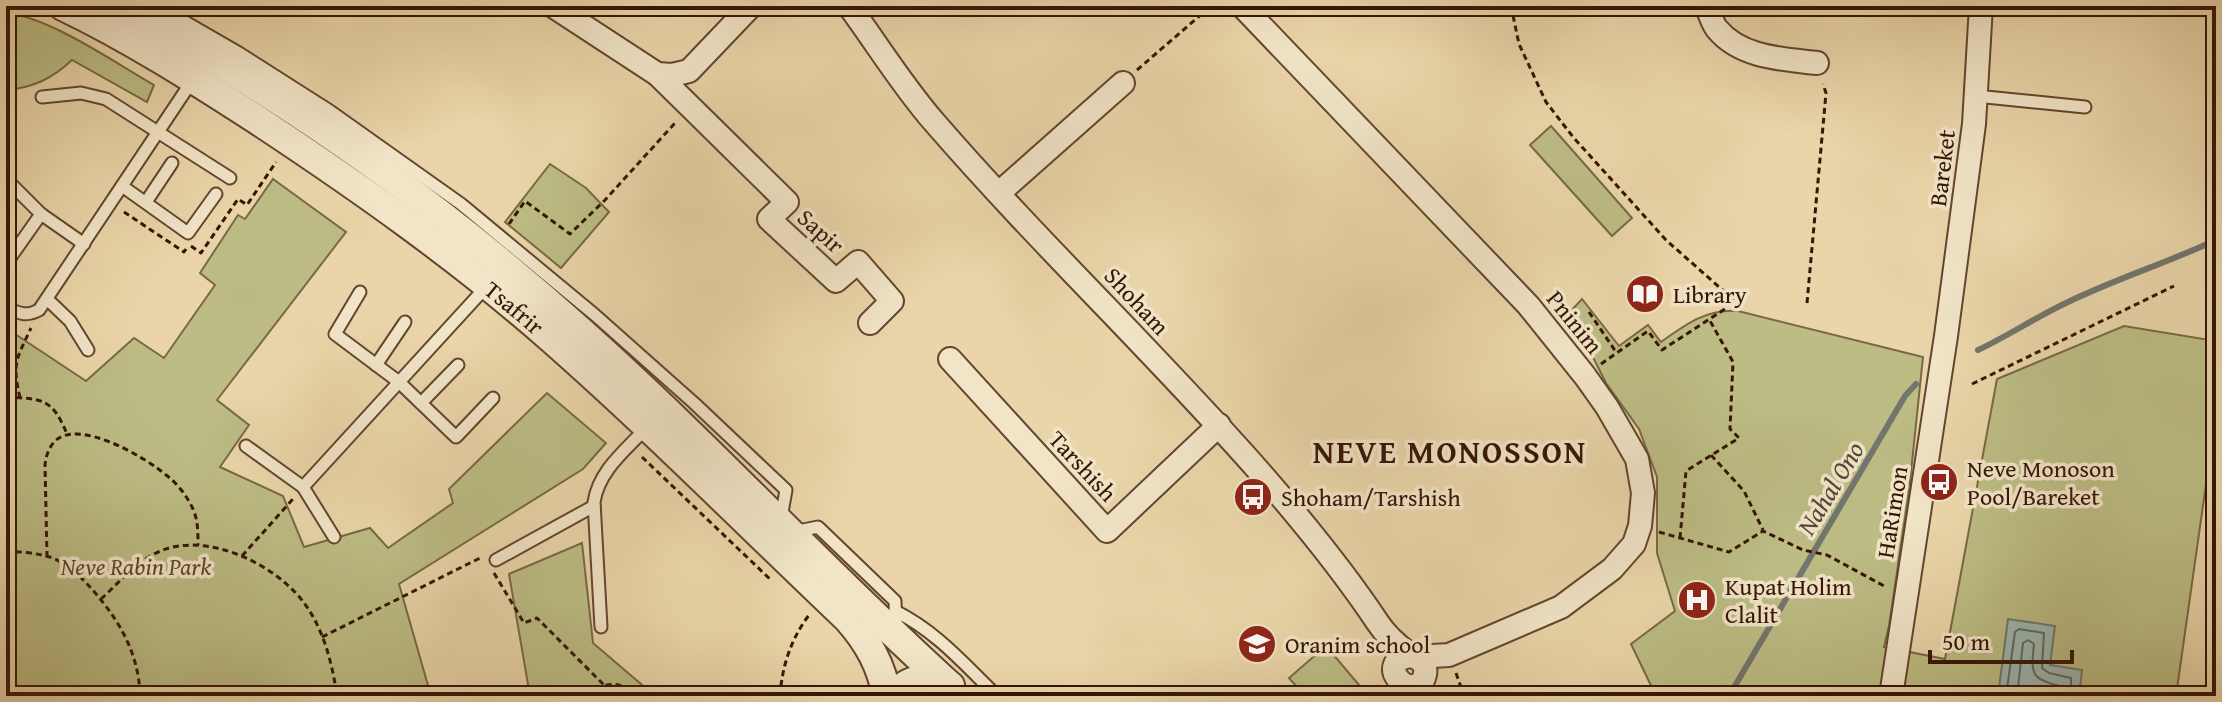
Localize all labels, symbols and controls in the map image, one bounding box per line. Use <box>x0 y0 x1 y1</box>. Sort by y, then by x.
street label: Bareket <box>1920 127 1964 208</box>
street label: Sapir <box>790 200 852 262</box>
street label: Shoham <box>1096 259 1178 343</box>
street label: Tsafrir <box>477 272 552 343</box>
library icon: Library <box>1624 273 1666 315</box>
place label: Library <box>1673 277 1747 312</box>
street label: Pninim <box>1538 283 1612 362</box>
street label: Tarshish <box>1041 422 1126 510</box>
district label: NEVE MONOSSON <box>1313 428 1587 475</box>
water label: Nahal Ono <box>1786 434 1873 543</box>
place label: Neve Monoson Pool/Bareket <box>1967 451 2115 514</box>
bus stop icon: Neve Monoson Pool/Bareket <box>1918 461 1960 503</box>
street label: HaRimon <box>1867 463 1917 561</box>
bus stop icon: Shoham/Tarshish <box>1232 476 1274 518</box>
place label: Shoham/Tarshish <box>1281 480 1461 515</box>
park label: Neve Rabin Park <box>60 549 211 584</box>
place label: Kupat Holim Clalit <box>1725 569 1852 632</box>
hospital icon: Kupat Holim Clalit <box>1676 579 1718 621</box>
scale bar <box>1930 614 2072 664</box>
school or university icon: Oranim school <box>1236 623 1278 665</box>
text: 50 m <box>1942 624 1990 659</box>
place label: Oranim school <box>1285 627 1430 662</box>

